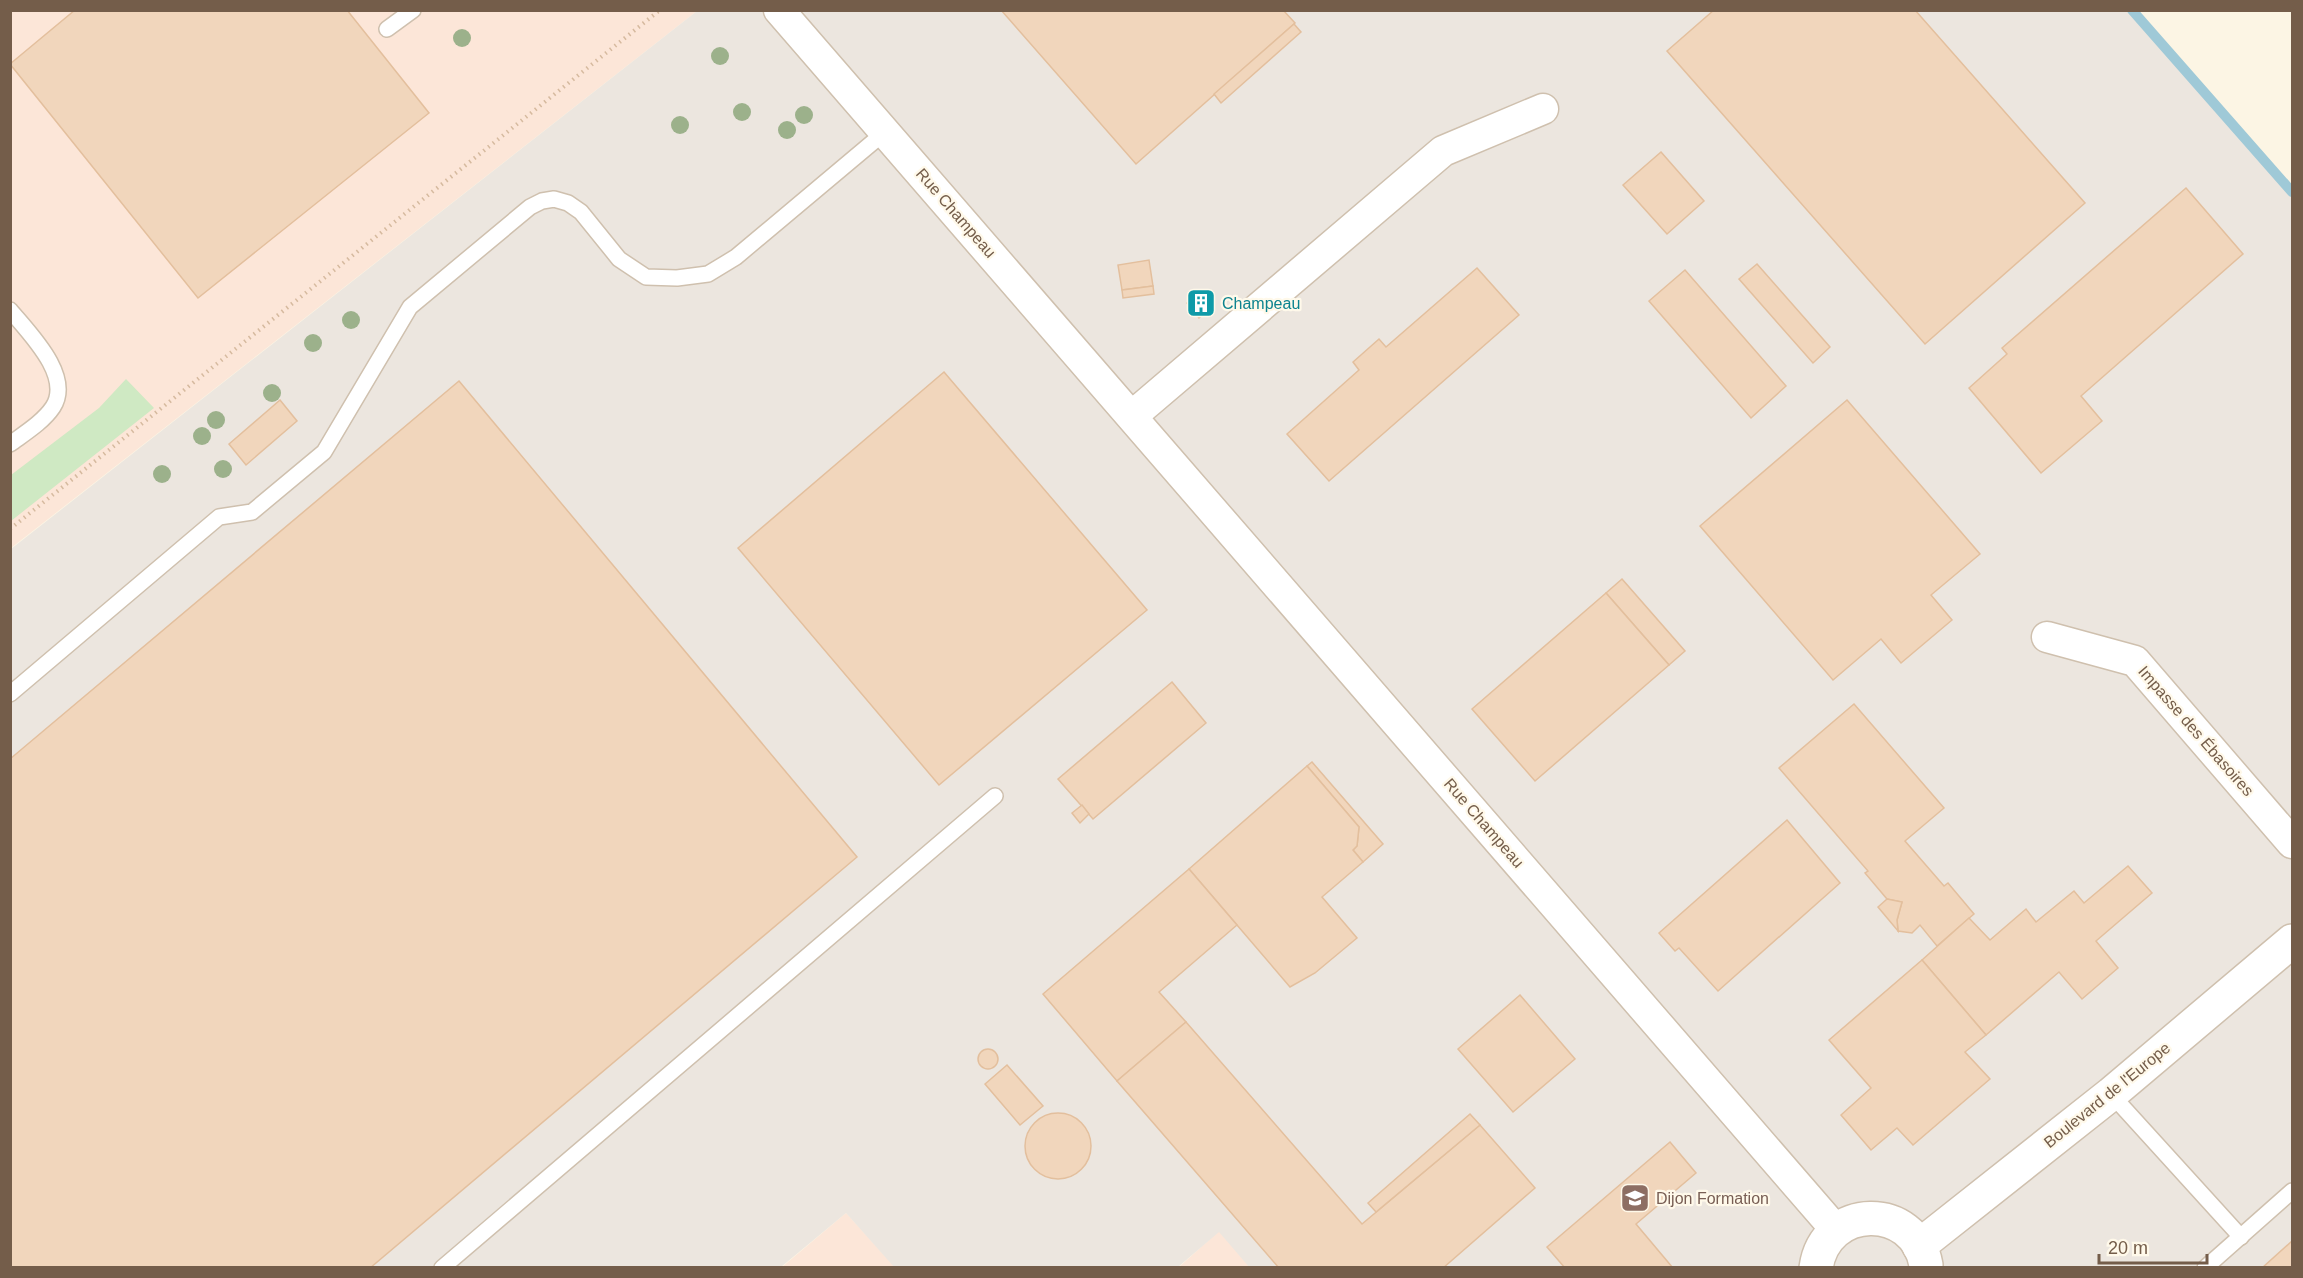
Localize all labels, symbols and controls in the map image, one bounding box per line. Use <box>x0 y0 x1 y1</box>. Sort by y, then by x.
street label: Rue Champeau <box>913 165 999 261</box>
building icon: Champeau <box>1185 287 1217 319</box>
place label: Champeau <box>1222 295 1300 312</box>
street label: Impasse des Ébasoires <box>2135 662 2258 799</box>
street label: Rue Champeau <box>1441 775 1527 871</box>
street label: Boulevard de l'Europe <box>2041 1039 2173 1151</box>
school or university icon: Dijon Formation <box>1619 1182 1651 1214</box>
place label: Dijon Formation <box>1656 1190 1769 1207</box>
scale bar <box>2099 1227 2207 1265</box>
text: 20 m <box>2108 1238 2148 1258</box>

